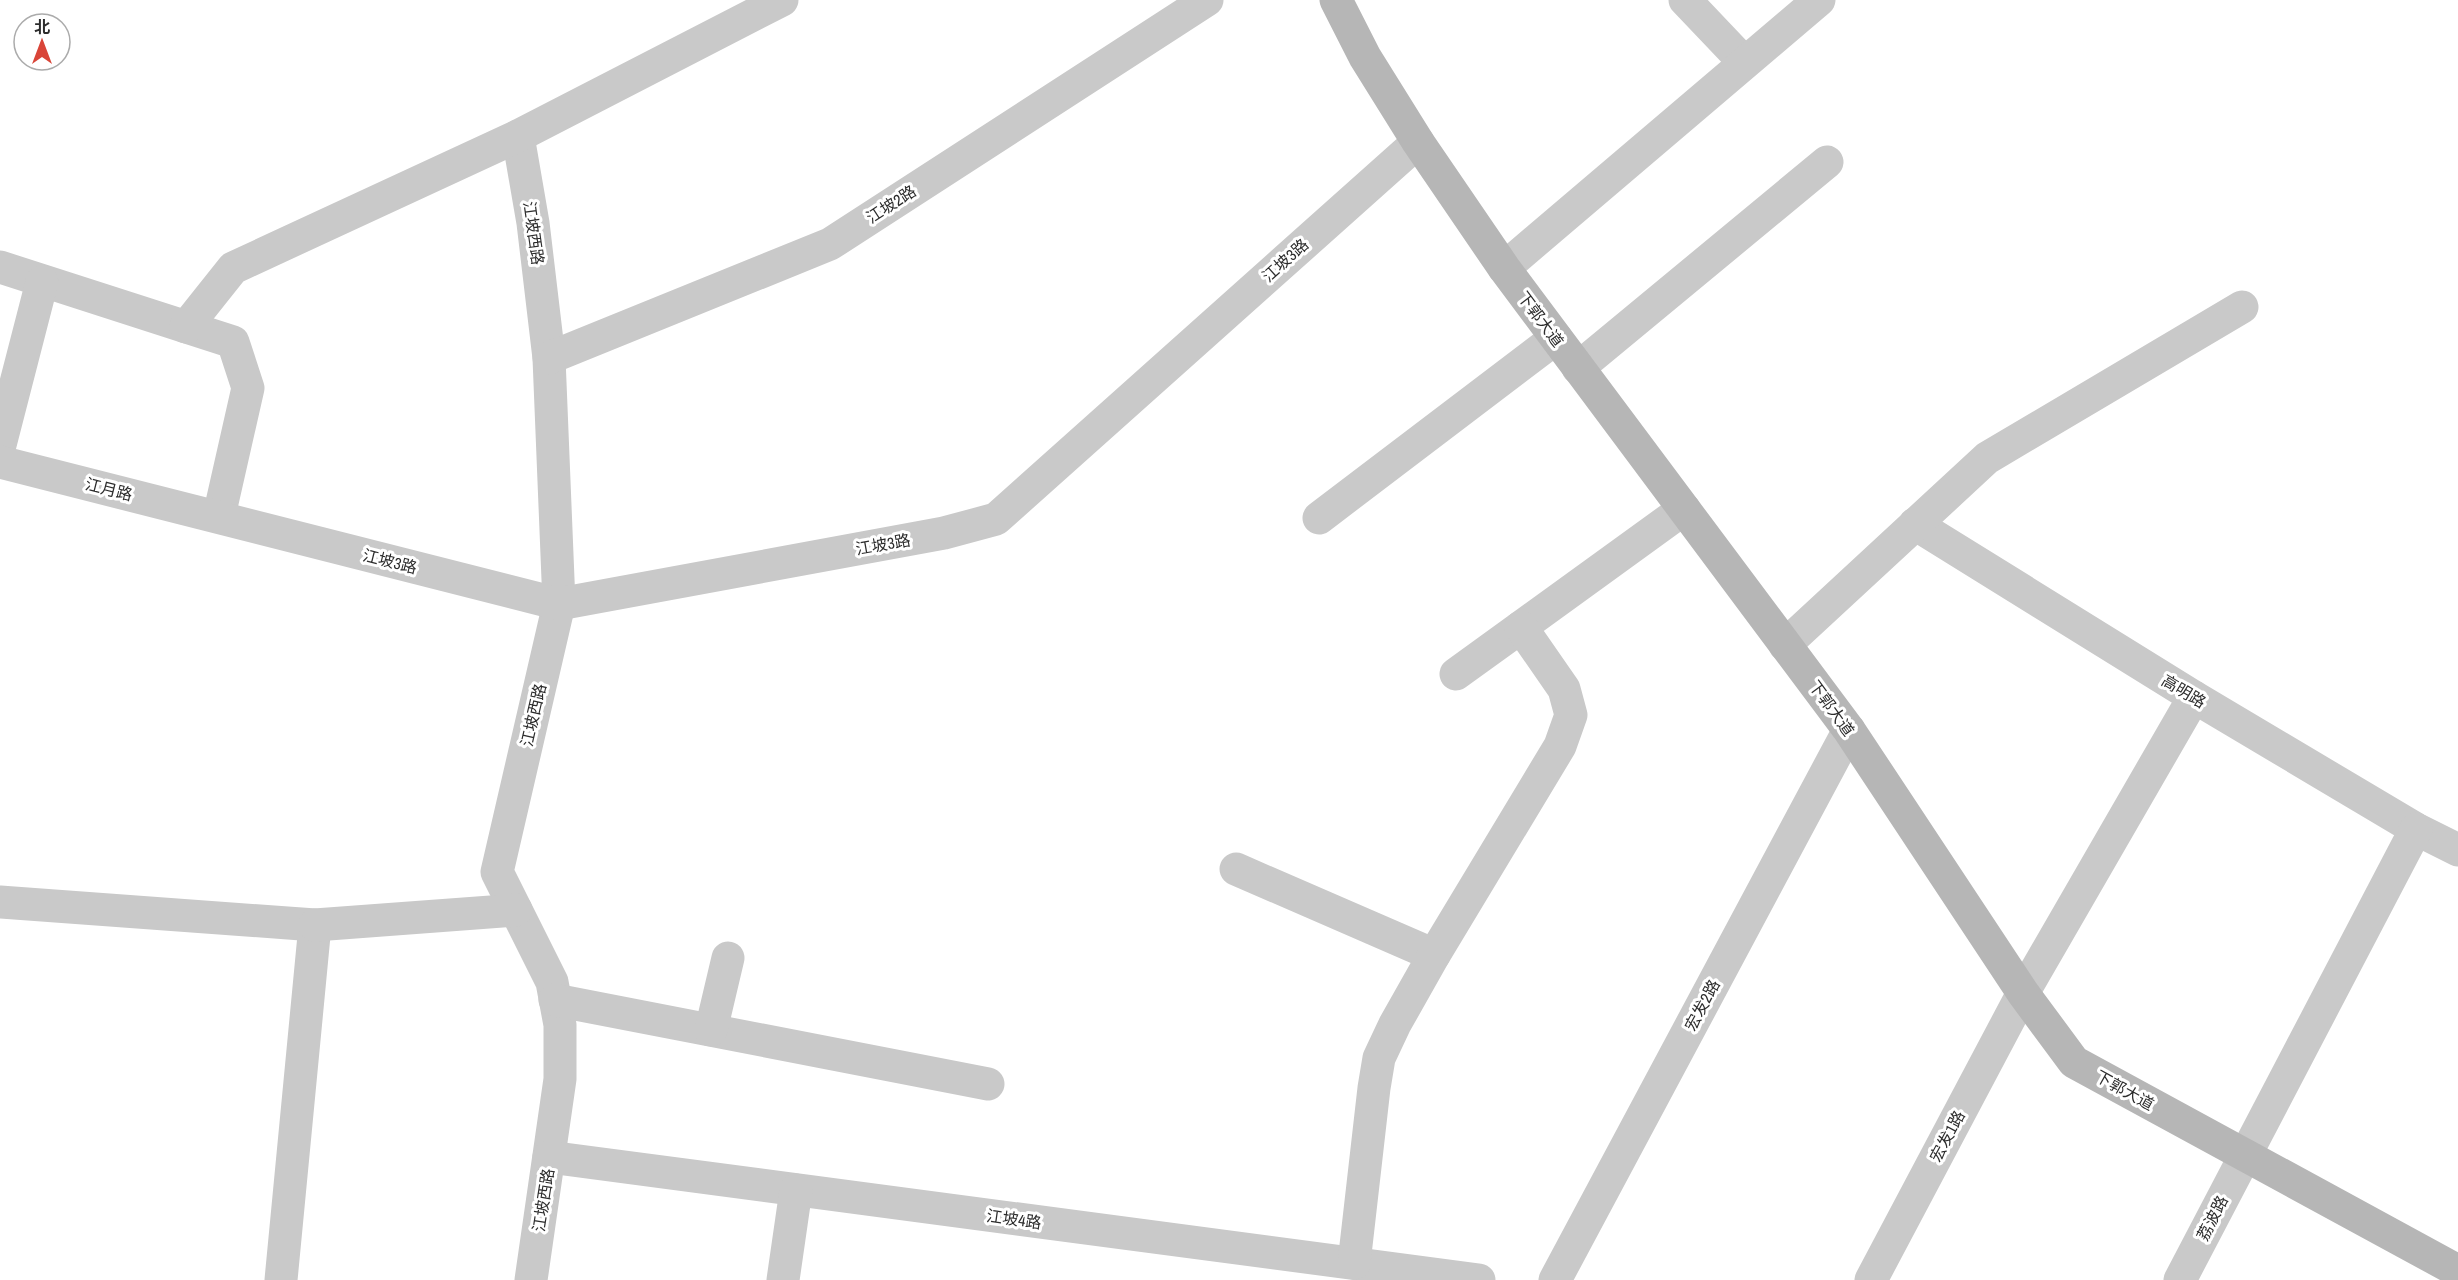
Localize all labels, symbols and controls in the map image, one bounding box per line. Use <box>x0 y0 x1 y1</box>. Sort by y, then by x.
north arrow <box>12 12 72 72</box>
text: 北 <box>34 16 50 38</box>
street label: 江坡2路 <box>862 180 920 228</box>
street label: 江坡西路 <box>519 200 549 266</box>
street label: 江坡3路 <box>1257 233 1313 287</box>
street label: 下郭大道 <box>1513 287 1569 351</box>
street label: 江月路 <box>83 473 135 505</box>
street label: 江坡3路 <box>854 528 912 560</box>
street label: 江坡3路 <box>361 544 419 578</box>
street label: 高明路 <box>2158 669 2210 713</box>
street label: 下郭大道 <box>1804 676 1860 740</box>
street label: 江坡西路 <box>515 681 551 749</box>
street label: 宏发2路 <box>1679 975 1725 1035</box>
street label: 下郭大道 <box>2092 1065 2158 1115</box>
street label: 宏发1路 <box>1924 1106 1970 1166</box>
street label: 江坡西路 <box>527 1167 559 1233</box>
street label: 荔波路 <box>2191 1192 2233 1244</box>
street label: 江坡4路 <box>985 1204 1043 1234</box>

